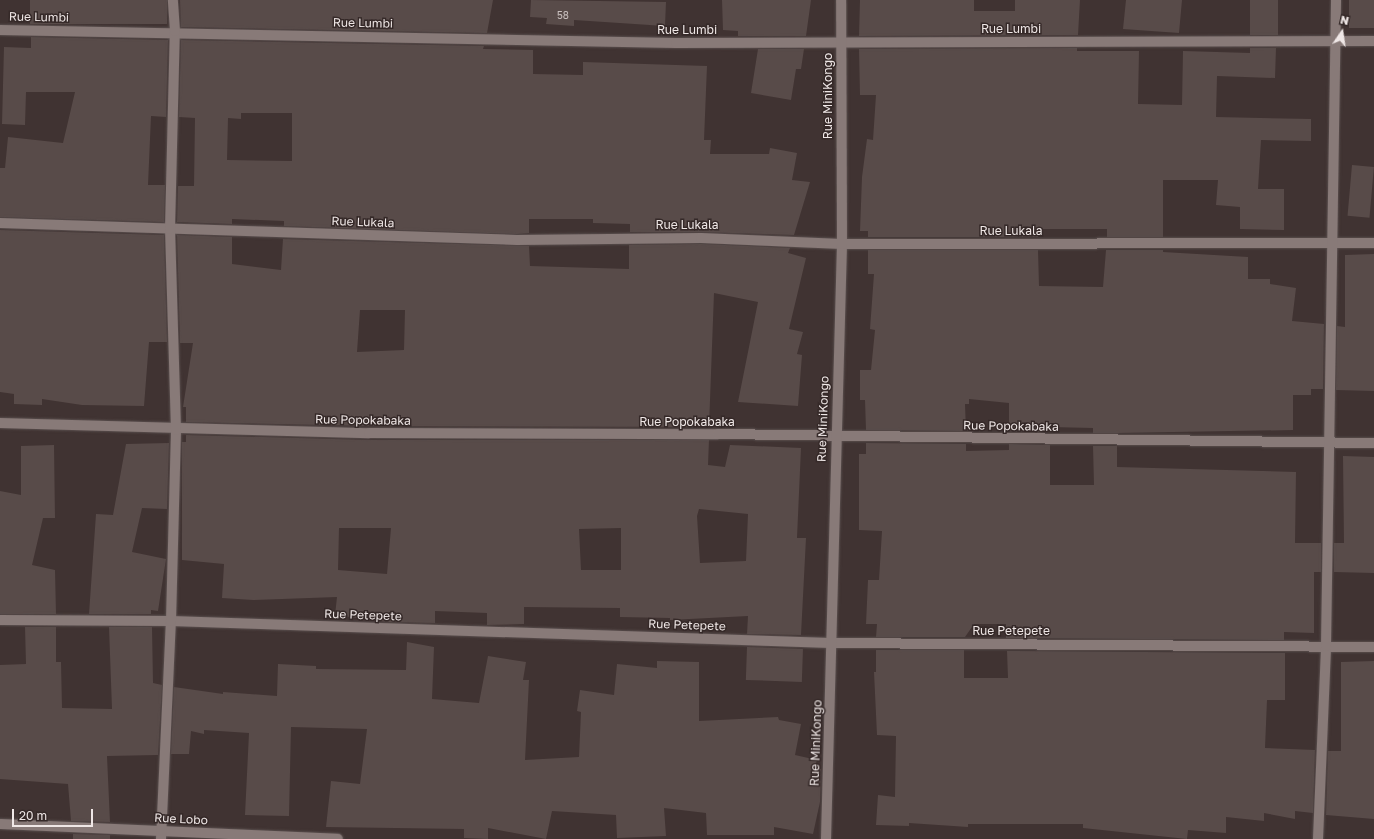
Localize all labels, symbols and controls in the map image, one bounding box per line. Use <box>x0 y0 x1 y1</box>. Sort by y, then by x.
street label: Rue Lumbi <box>9 9 69 25</box>
house number: 58 <box>557 10 569 22</box>
north arrow <box>1322 12 1362 52</box>
text: N <box>1339 13 1350 27</box>
street label: Rue Lumbi <box>333 15 393 31</box>
street label: Rue Lumbi <box>981 22 1041 36</box>
street label: Rue Lumbi <box>657 23 717 37</box>
street label: Rue MiniKongo <box>821 53 835 139</box>
street label: Rue Lukala <box>331 214 395 230</box>
street label: Rue Lukala <box>655 218 719 232</box>
street label: Rue Lukala <box>979 224 1043 238</box>
street label: Rue MiniKongo <box>814 376 832 462</box>
street label: Rue Popokabaka <box>315 412 411 428</box>
street label: Rue Popokabaka <box>639 415 735 429</box>
street label: Rue Popokabaka <box>963 418 1059 434</box>
street label: Rue Petepete <box>324 606 402 624</box>
street label: Rue Petepete <box>648 616 726 634</box>
street label: Rue Petepete <box>972 624 1050 638</box>
street label: Rue MiniKongo <box>807 700 825 786</box>
scale bar <box>14 801 95 827</box>
text: 20 m <box>19 808 47 823</box>
street label: Rue Lobo <box>154 810 208 828</box>

